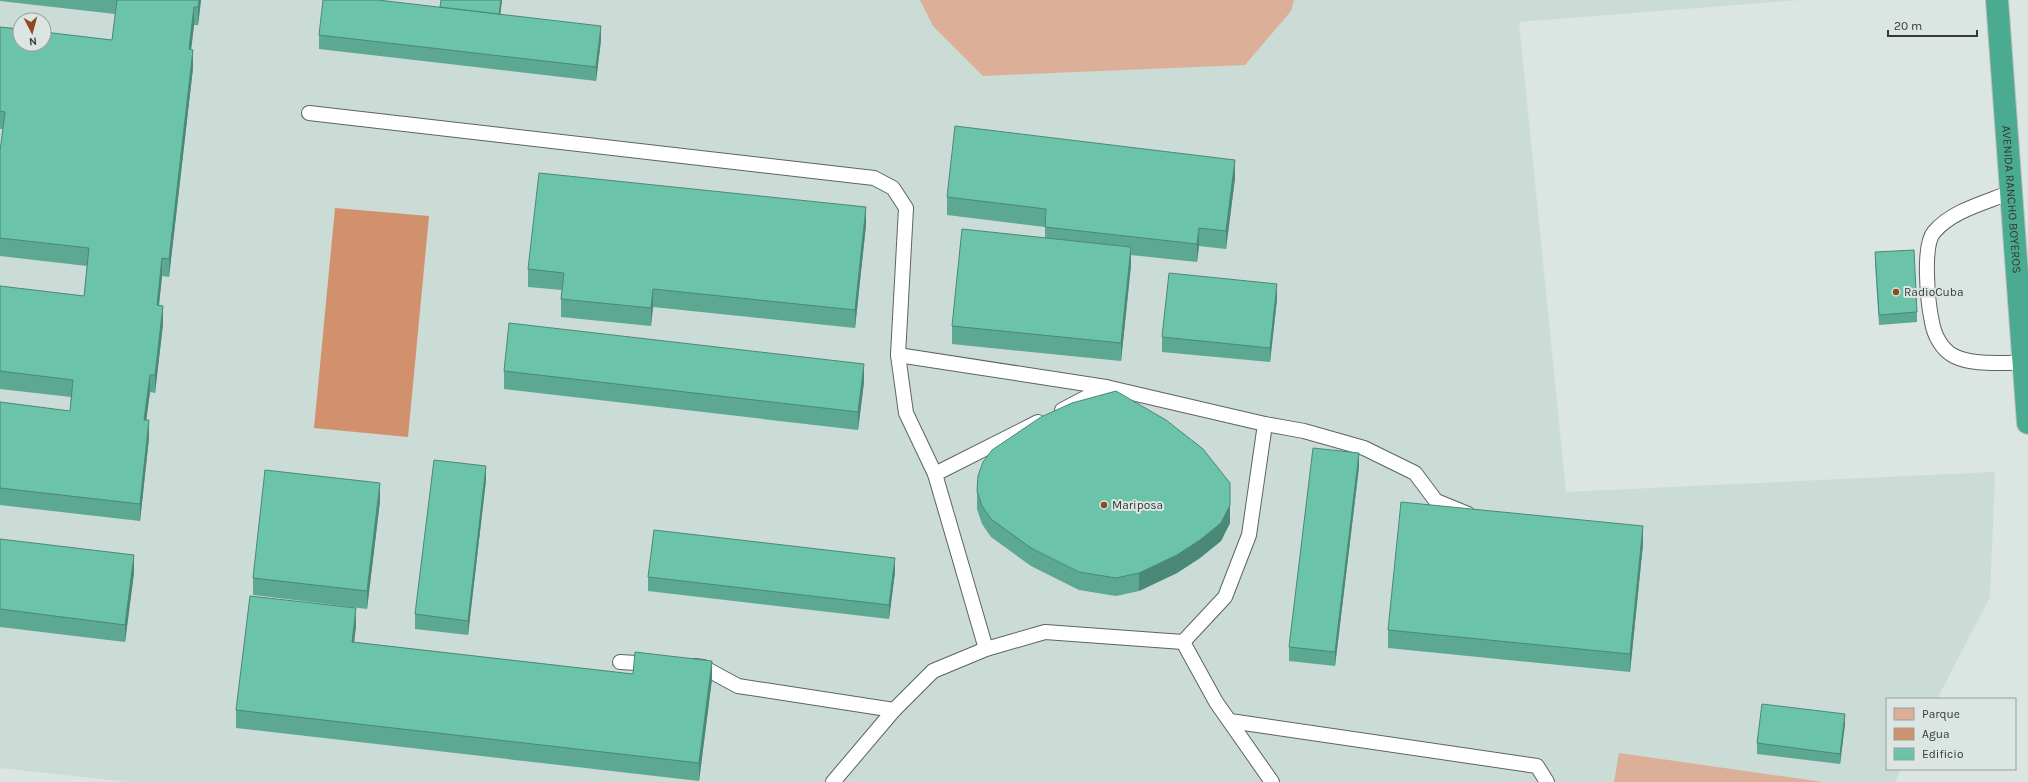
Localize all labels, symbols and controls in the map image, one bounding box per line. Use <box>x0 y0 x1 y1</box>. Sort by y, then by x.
north arrow <box>12 12 52 52</box>
scale bar <box>1888 12 1977 38</box>
text: 20 m <box>1894 19 1922 33</box>
text: N <box>28 35 38 48</box>
street label: AVENIDA RANCHO BOYEROS <box>1999 125 2024 274</box>
place label: RadioCuba <box>1904 285 1964 299</box>
marker: RadioCuba <box>1891 287 1901 297</box>
place label: Mariposa <box>1112 498 1163 512</box>
marker: Mariposa <box>1099 500 1109 510</box>
legend <box>1886 698 2016 770</box>
text: Parque <box>1922 707 1960 721</box>
text: Agua <box>1922 727 1950 741</box>
text: Edificio <box>1922 747 1963 761</box>

